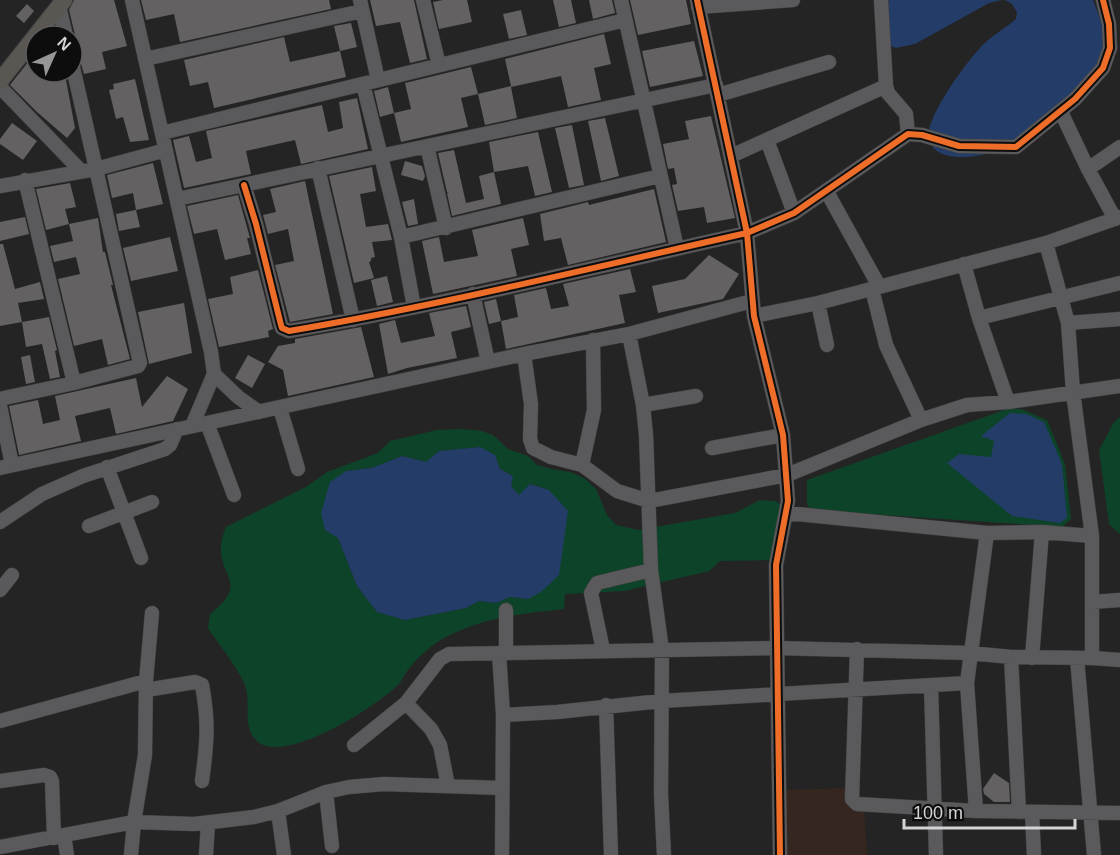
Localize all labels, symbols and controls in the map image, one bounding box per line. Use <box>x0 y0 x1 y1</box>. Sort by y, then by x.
north arrow <box>24 24 84 84</box>
text: N <box>54 34 74 54</box>
scale bar <box>904 792 1075 830</box>
text: 100 m <box>913 803 963 823</box>

